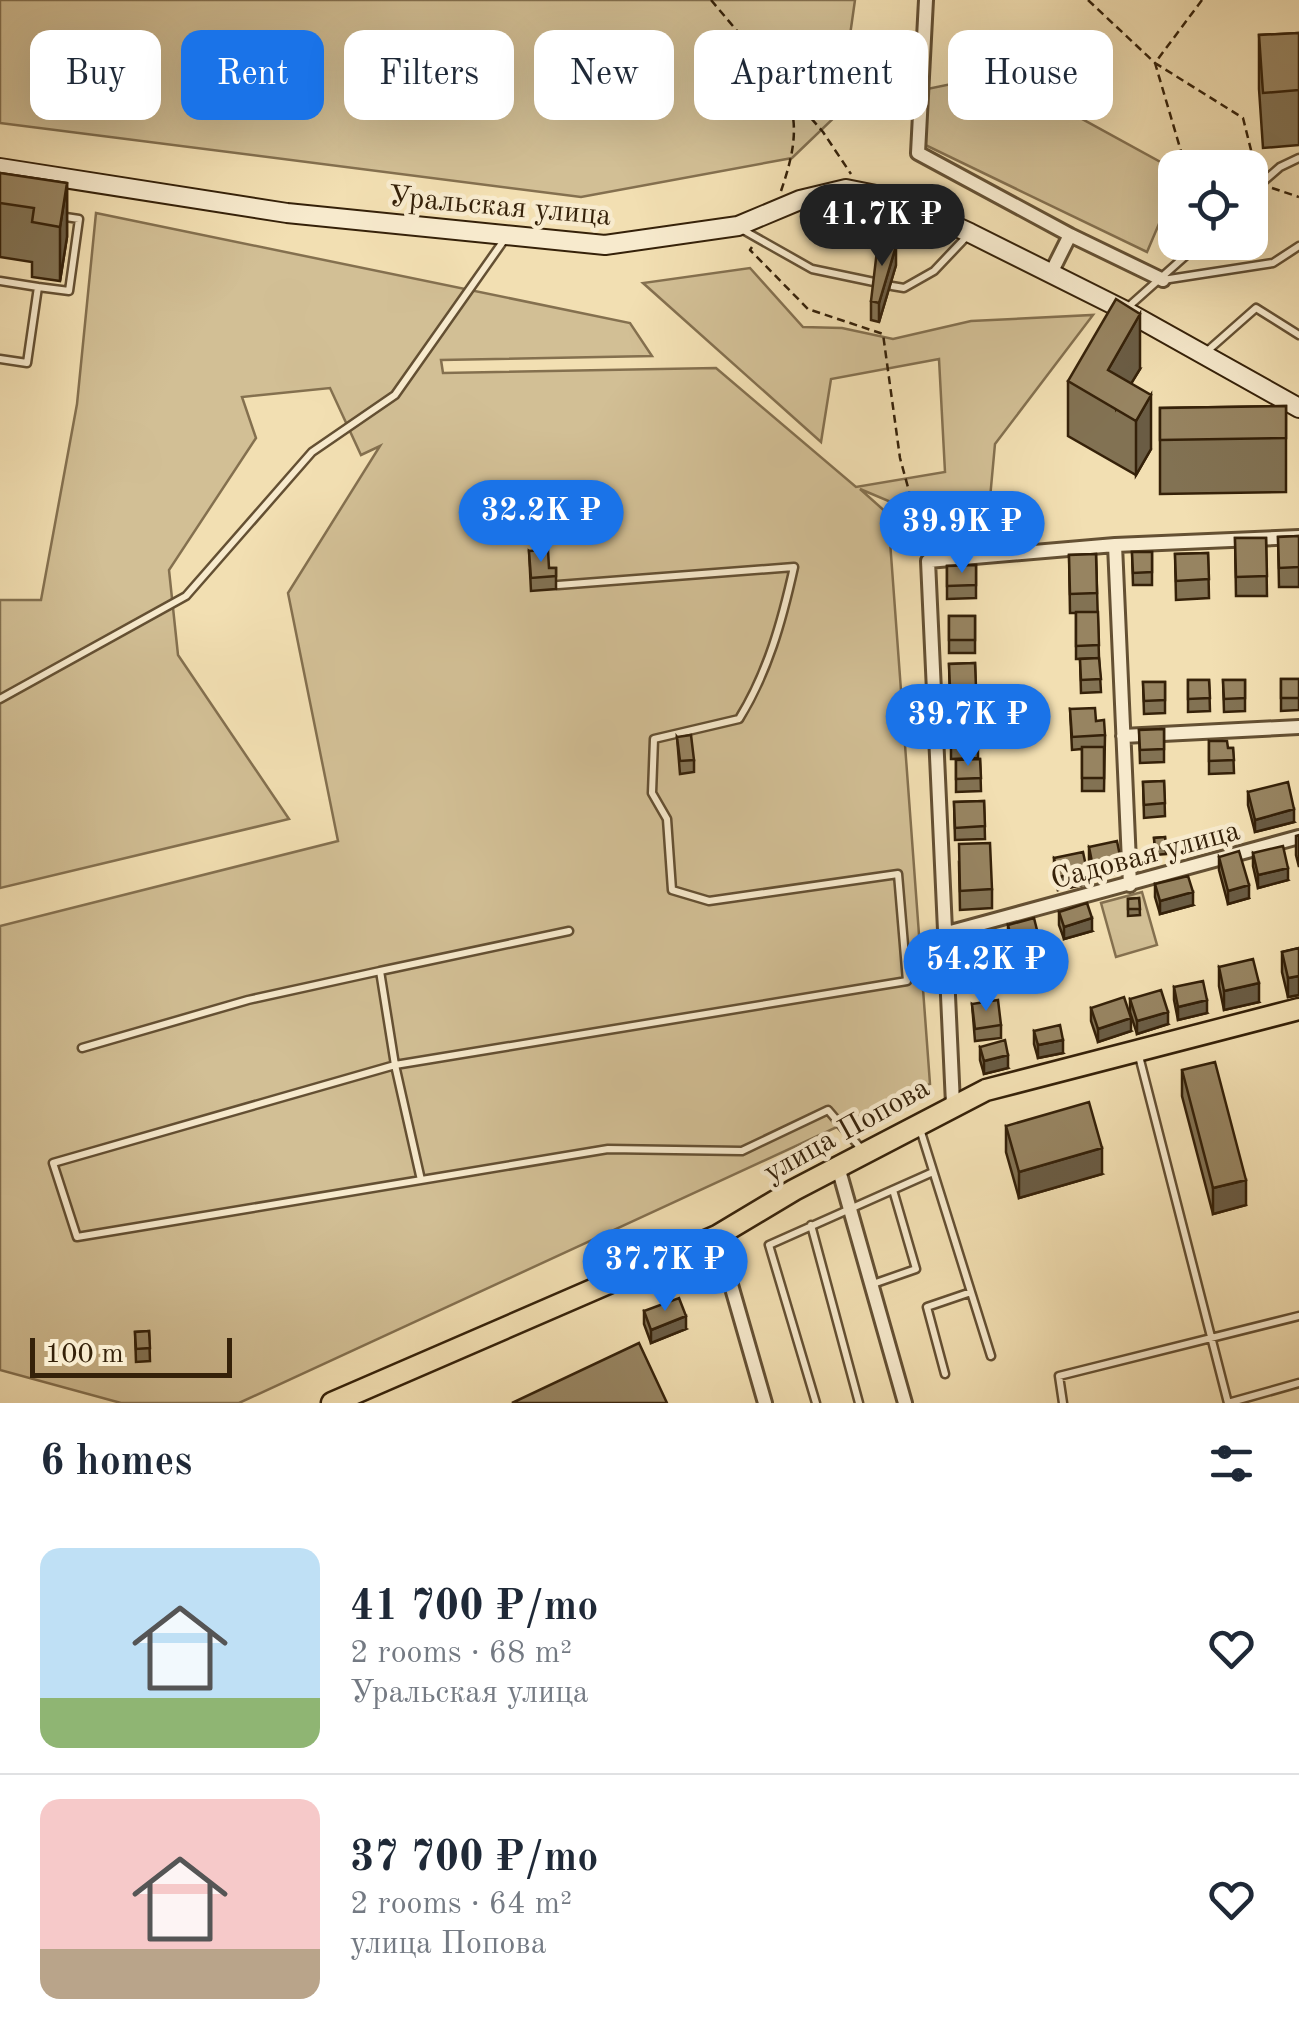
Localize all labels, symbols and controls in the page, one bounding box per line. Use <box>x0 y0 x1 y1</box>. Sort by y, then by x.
chip: Buy <box>30 30 161 120</box>
chip: Rent <box>181 30 324 120</box>
chip: Filters <box>344 30 514 120</box>
chip: New <box>534 30 674 120</box>
chip: Apartment <box>694 30 928 120</box>
chip: House <box>948 30 1113 120</box>
map controls <box>1158 150 1268 260</box>
button: locate <box>1158 150 1268 260</box>
street label: Уральская улица <box>387 182 613 232</box>
pin: 41.7K ₽ <box>790 184 974 269</box>
text: 41.7K ₽ <box>822 200 942 232</box>
pin: 32.2K ₽ <box>449 480 633 565</box>
pin: 39.9K ₽ <box>870 491 1054 576</box>
text: 32.2K ₽ <box>481 496 601 528</box>
text: 39.9K ₽ <box>902 507 1022 539</box>
pin: 39.7K ₽ <box>876 684 1060 769</box>
text: 39.7K ₽ <box>908 700 1028 732</box>
street label: Садовая улица <box>1048 816 1243 896</box>
pin: 54.2K ₽ <box>894 929 1078 1014</box>
text: 54.2K ₽ <box>926 945 1046 977</box>
street label: улица Попова <box>759 1073 935 1189</box>
pin: 37.7K ₽ <box>573 1229 757 1314</box>
text: 37.7K ₽ <box>605 1245 725 1277</box>
scale bar <box>30 1333 232 1378</box>
text: 100 m <box>45 1341 124 1369</box>
icon: filters <box>1204 1436 1259 1491</box>
text: 6 homes <box>40 1442 192 1484</box>
text: 41 700 ₽/mo <box>350 1587 598 1629</box>
icon: home <box>120 1588 240 1708</box>
icon: heart <box>1204 1621 1259 1676</box>
text: 2 rooms · 68 m² <box>350 1638 572 1670</box>
text: Уральская улица <box>350 1678 589 1710</box>
text: 37 700 ₽/mo <box>350 1838 598 1880</box>
icon: home <box>120 1839 240 1959</box>
icon: heart <box>1204 1872 1259 1927</box>
text: 2 rooms · 64 m² <box>350 1889 572 1921</box>
text: улица Попова <box>350 1929 546 1961</box>

